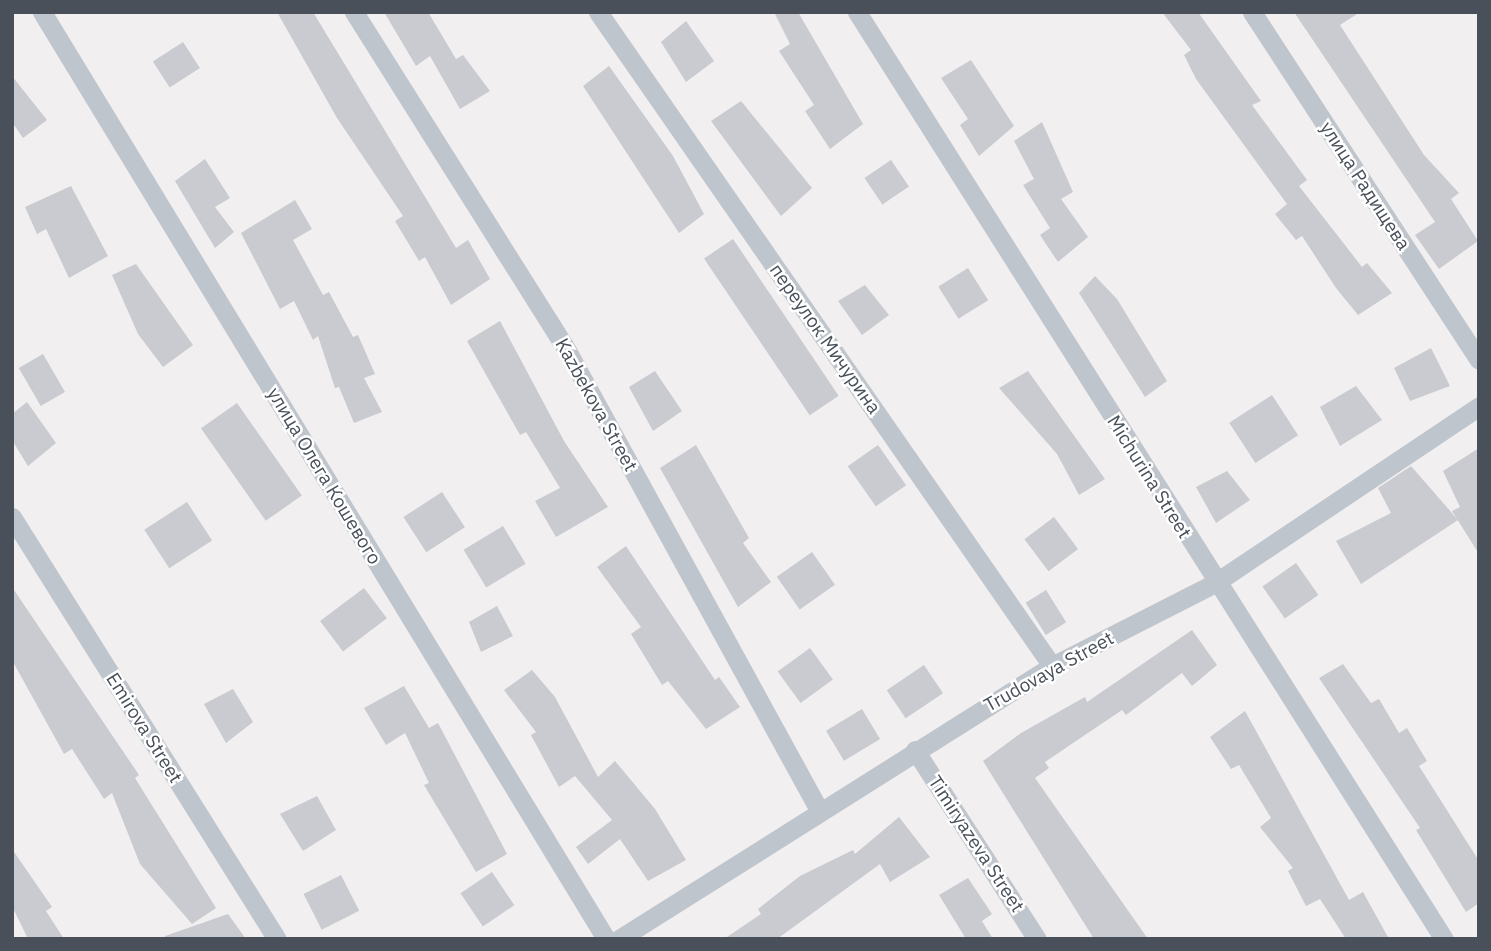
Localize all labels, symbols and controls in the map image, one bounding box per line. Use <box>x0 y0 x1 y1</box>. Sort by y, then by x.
street label: улица Радищева <box>1315 118 1415 254</box>
street label: переулок Мичурина <box>765 260 885 418</box>
street label: Kazbekova Street <box>550 335 642 475</box>
street label: улица Олега Кошевого <box>262 383 386 569</box>
street label: Michurina Street <box>1102 411 1196 543</box>
street label: Trudovaya Street <box>980 627 1118 717</box>
street label: Emirova Street <box>101 669 187 787</box>
street label: Timiryazeva Street <box>923 771 1029 917</box>

